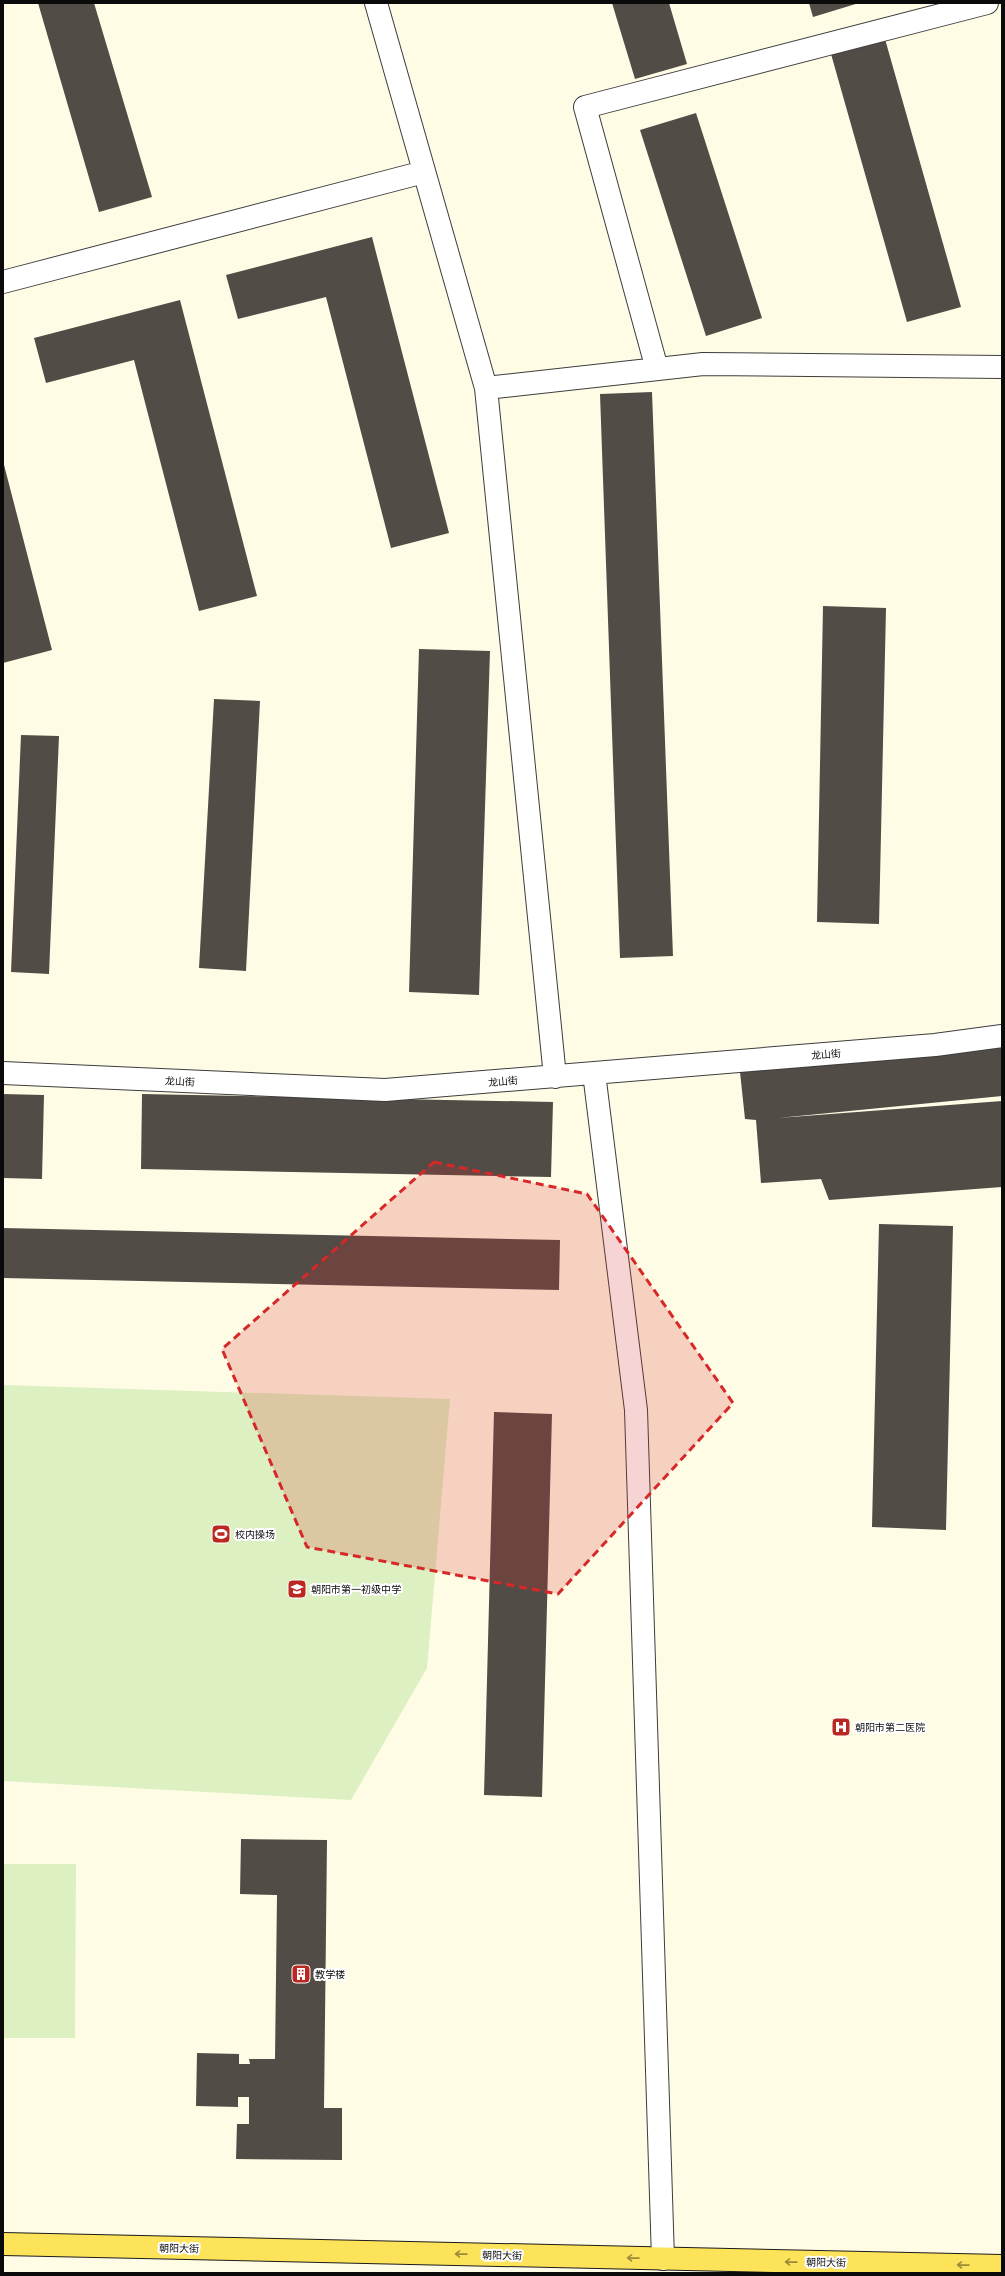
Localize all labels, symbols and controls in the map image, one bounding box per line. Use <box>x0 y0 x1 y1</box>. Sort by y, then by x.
street label: 龙山街 <box>811 1047 842 1062</box>
street label: 龙山街 <box>165 1074 195 1089</box>
street label: 龙山街 <box>488 1074 519 1089</box>
sports icon: 校内操场 <box>210 1523 232 1545</box>
place label: 校内操场 <box>235 1528 275 1541</box>
school or university icon: 朝阳市第一初级中学 <box>286 1578 308 1600</box>
place label: 朝阳市第一初级中学 <box>311 1583 401 1596</box>
hospital icon: 朝阳市第二医院 <box>830 1716 852 1738</box>
place label: 朝阳市第二医院 <box>855 1721 925 1734</box>
building icon: 教学楼 <box>290 1963 312 1985</box>
place label: 教学楼 <box>315 1968 345 1981</box>
street label: 朝阳大街 <box>159 2242 199 2255</box>
street label: 朝阳大街 <box>482 2249 522 2262</box>
one-way arrow <box>455 2251 468 2258</box>
one-way arrow <box>627 2254 640 2262</box>
street label: 朝阳大街 <box>806 2256 846 2269</box>
one-way arrow <box>785 2258 798 2265</box>
one-way arrow <box>957 2261 970 2269</box>

